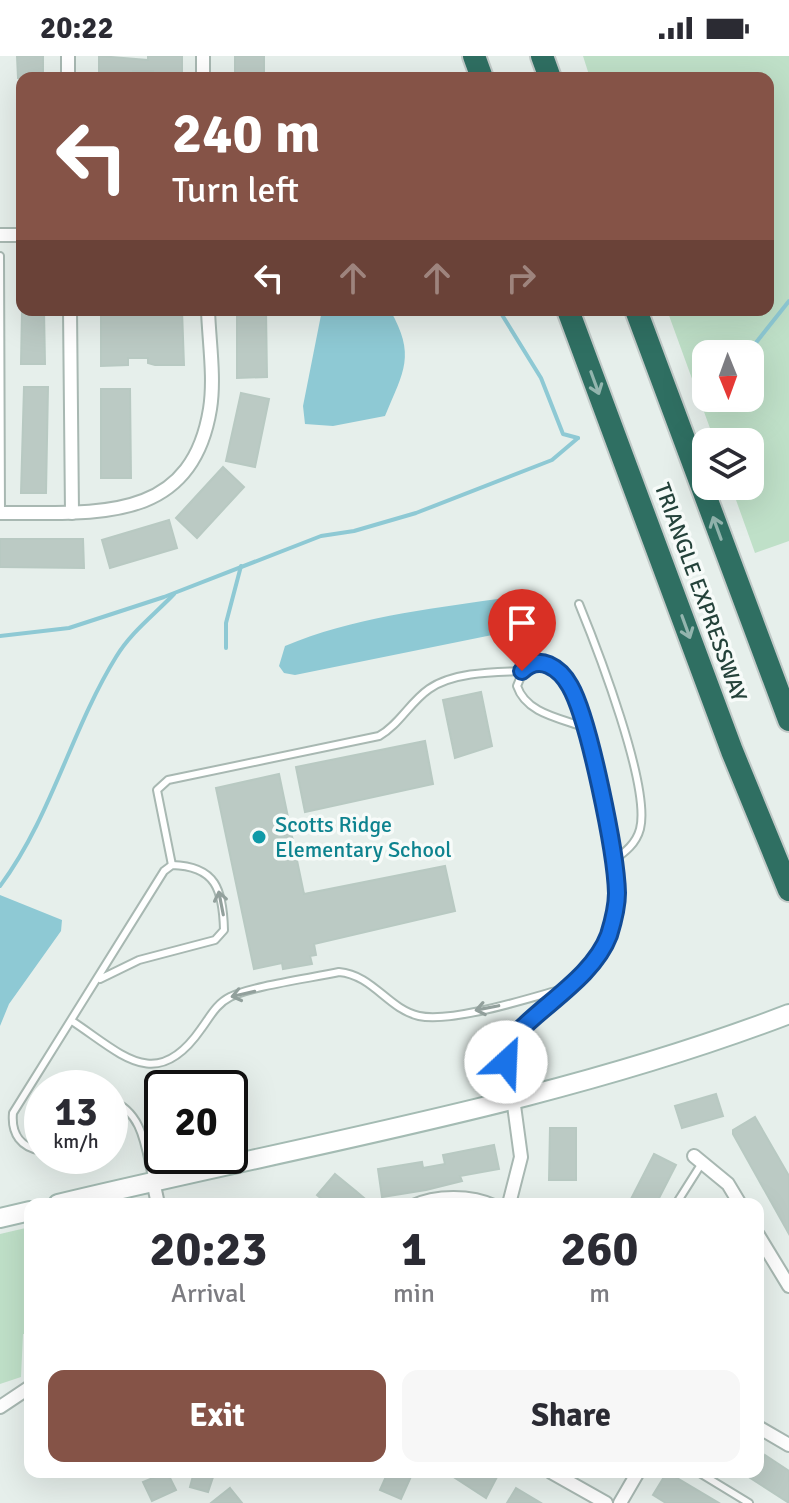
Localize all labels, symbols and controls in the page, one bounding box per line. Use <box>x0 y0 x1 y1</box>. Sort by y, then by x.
text: 20:22 <box>40 10 114 47</box>
text: 240 m <box>172 99 320 168</box>
icon: left <box>40 104 144 208</box>
text: Turn left <box>172 168 299 213</box>
icon: left <box>247 256 291 300</box>
icon: ahead <box>331 256 375 300</box>
icon: ahead <box>415 256 459 300</box>
icon: right <box>499 256 543 300</box>
north arrow <box>692 340 764 412</box>
map controls <box>692 340 764 500</box>
one-way arrow <box>589 370 603 395</box>
button: layers <box>692 428 764 500</box>
street label: TRIANGLE EXPRESSWAY <box>649 479 753 705</box>
one-way arrow <box>709 516 723 541</box>
pin <box>488 589 556 671</box>
icon: arrive <box>500 601 544 645</box>
one-way arrow <box>680 614 694 639</box>
place label: Scotts Ridge Elementary School <box>275 811 452 863</box>
marker: Scotts Ridge Elementary School <box>250 828 268 846</box>
one-way arrow <box>213 891 228 917</box>
one-way arrow <box>231 987 257 1002</box>
one-way arrow <box>475 1002 500 1017</box>
position arrow <box>464 1020 548 1104</box>
speed limit sign: 20 <box>144 1070 248 1174</box>
text: 13 <box>54 1087 98 1137</box>
text: km/h <box>53 1129 99 1154</box>
text: 20:23 <box>150 1220 267 1279</box>
text: 1 <box>401 1220 427 1279</box>
text: 260 <box>561 1220 638 1279</box>
text: Arrival <box>171 1278 246 1310</box>
text: min <box>393 1278 435 1310</box>
text: m <box>589 1278 610 1310</box>
button: Exit <box>48 1370 386 1462</box>
button: Share <box>402 1370 740 1462</box>

